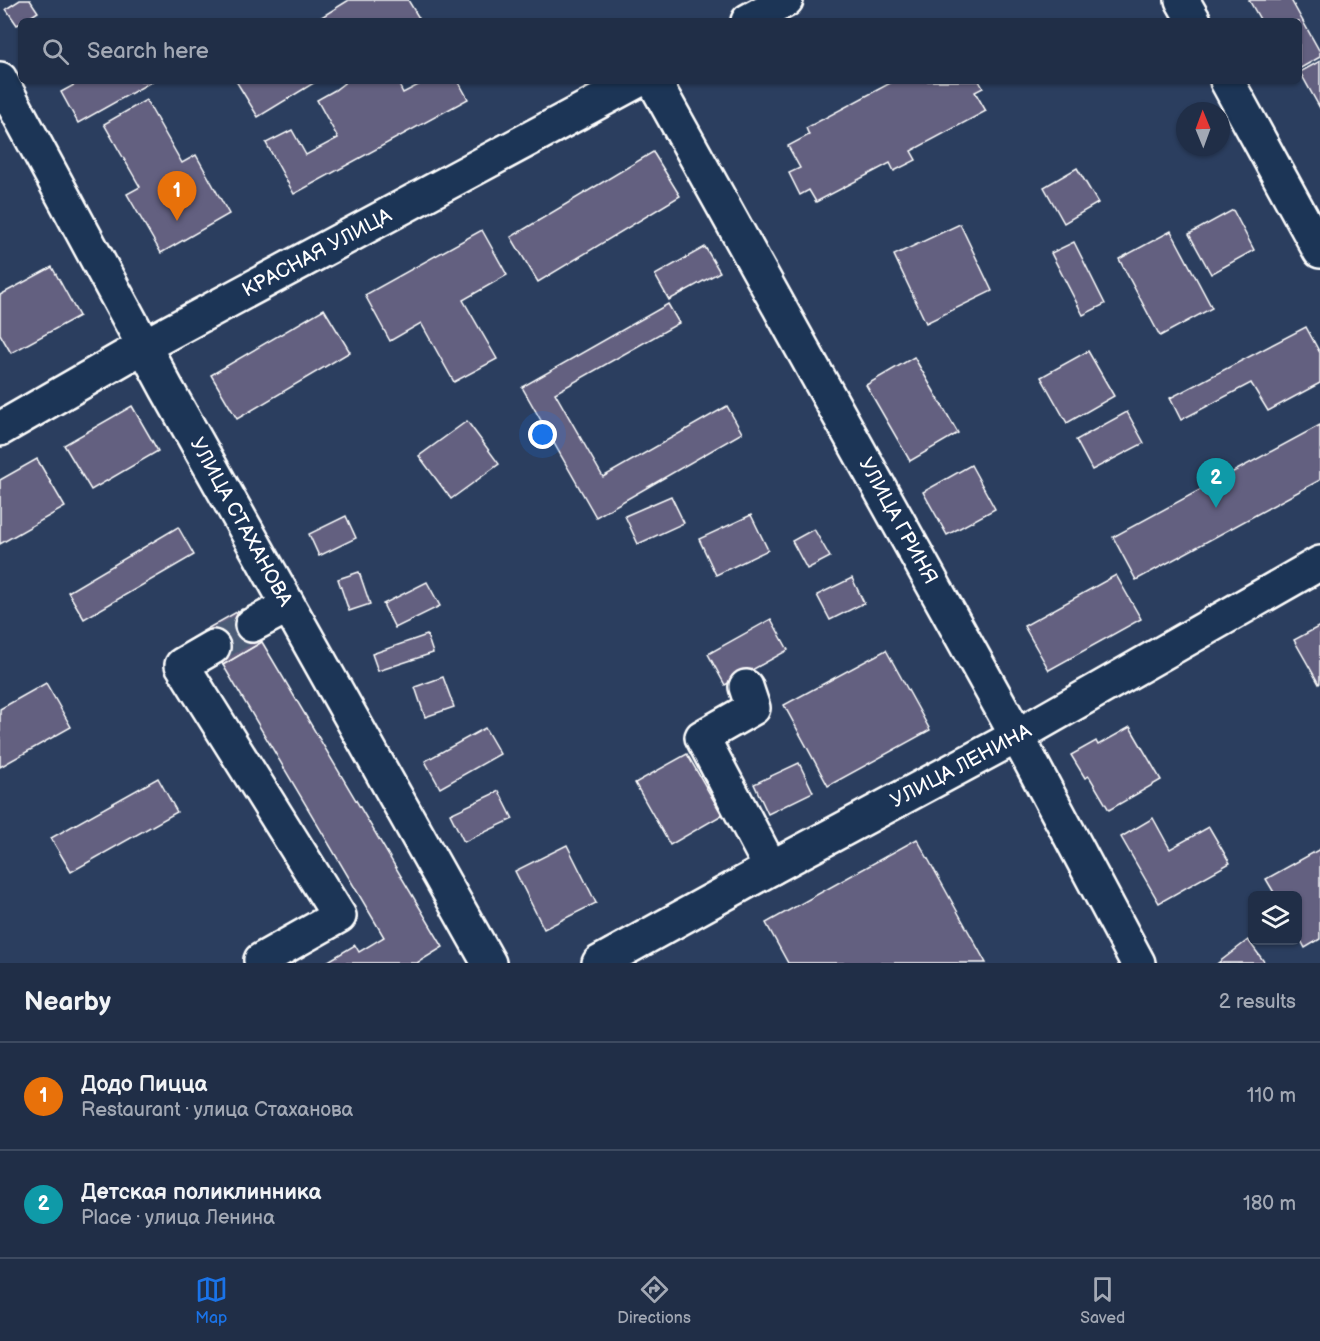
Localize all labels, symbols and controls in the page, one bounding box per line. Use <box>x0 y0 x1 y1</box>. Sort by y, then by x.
search box <box>18 18 1302 84</box>
icon: search <box>39 35 72 68</box>
text: Search here <box>87 38 209 65</box>
north arrow <box>1176 102 1230 156</box>
pin: 1 <box>158 172 196 221</box>
street label: КРАСНАЯ УЛИЦА <box>238 203 397 302</box>
your location <box>528 420 557 449</box>
street label: УЛИЦА СТАХАНОВА <box>185 434 298 611</box>
street label: УЛИЦА ГРИНЯ <box>853 454 943 588</box>
pin: 2 <box>1196 458 1236 508</box>
street label: УЛИЦА ЛЕНИНА <box>887 718 1036 813</box>
map controls <box>1248 891 1302 945</box>
button: layers <box>1248 891 1302 945</box>
text: Nearby <box>24 987 111 1018</box>
text: 2 results <box>1219 990 1296 1014</box>
text: Додо Пицца <box>81 1071 207 1098</box>
text: 1 <box>39 1084 48 1108</box>
text: 110 m <box>1247 1084 1296 1108</box>
text: Restaurant · улица Стаханова <box>81 1098 353 1122</box>
text: Детская поликлинника <box>81 1179 321 1206</box>
text: 2 <box>38 1192 49 1216</box>
text: 180 m <box>1243 1192 1296 1216</box>
text: Place · улица Ленина <box>81 1206 275 1230</box>
tab: Map <box>195 1273 228 1328</box>
tab: Directions <box>617 1273 691 1328</box>
tab: Saved <box>1080 1273 1125 1328</box>

